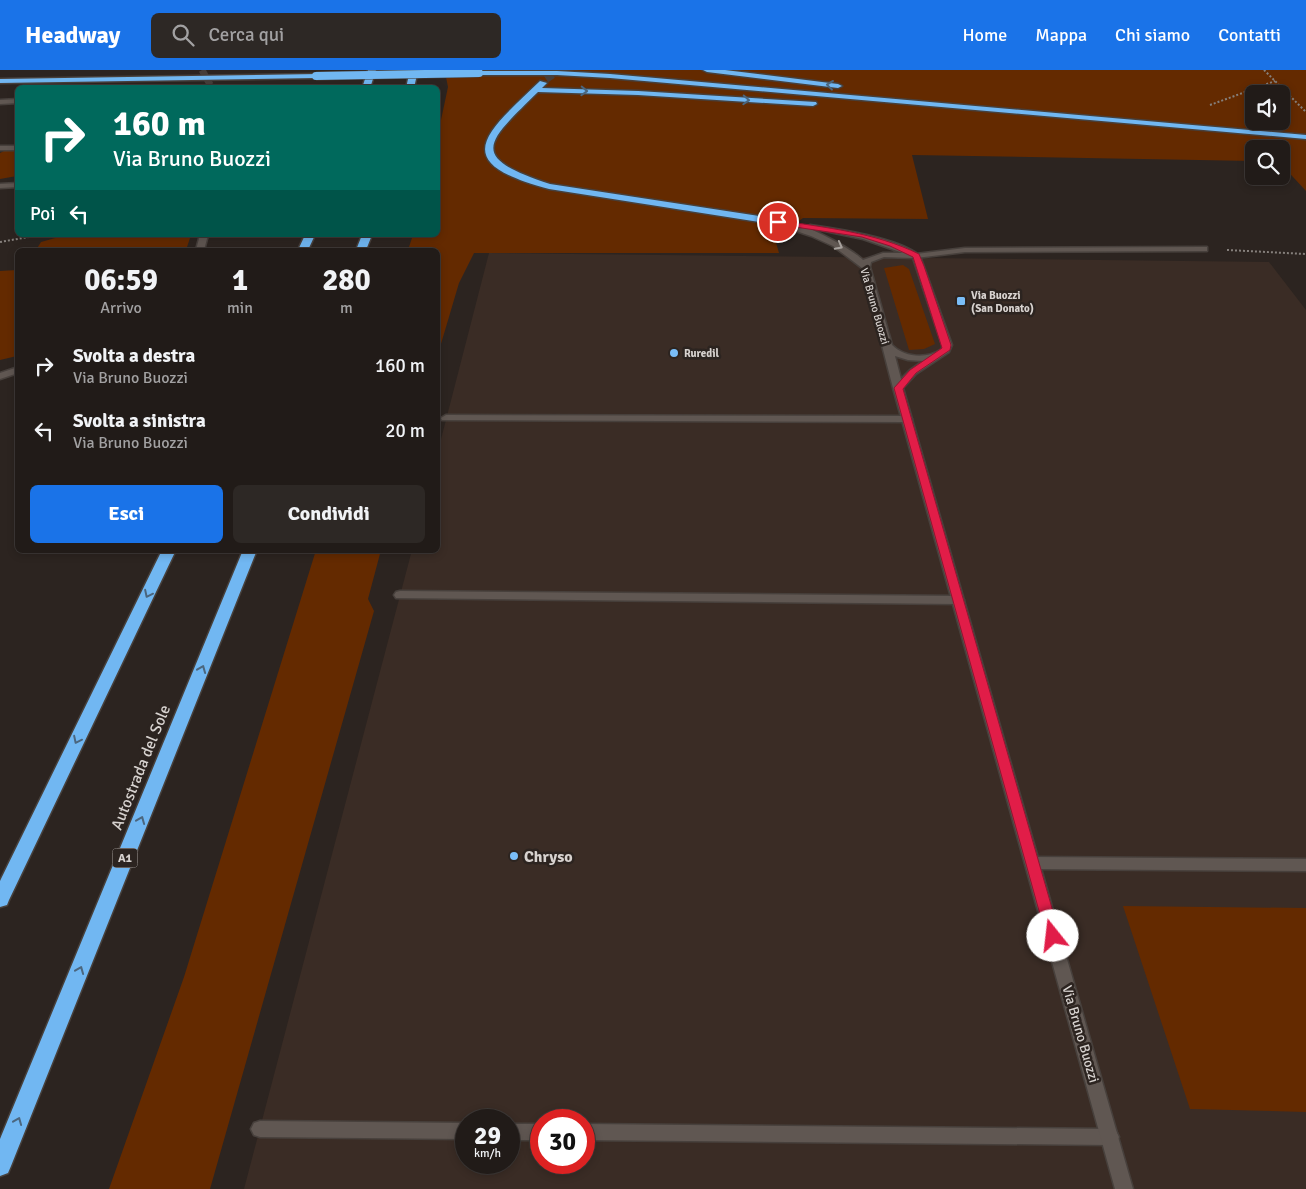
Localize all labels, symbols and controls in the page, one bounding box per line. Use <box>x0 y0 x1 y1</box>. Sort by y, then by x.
search box <box>151 13 501 58</box>
text: Headway <box>25 20 121 50</box>
icon: search <box>169 21 197 49</box>
text: Cerca qui <box>209 23 284 47</box>
text: Home <box>962 24 1007 46</box>
text: Mappa <box>1035 24 1087 46</box>
text: Chi siamo <box>1115 24 1190 46</box>
text: Contatti <box>1218 24 1281 46</box>
one-way arrow <box>826 80 834 91</box>
one-way arrow <box>580 85 588 96</box>
map controls <box>1245 85 1290 185</box>
button: sound <box>1245 85 1290 130</box>
one-way arrow <box>742 94 750 105</box>
text: 160 m <box>113 102 206 145</box>
icon: right <box>30 105 95 170</box>
button: search <box>1245 140 1290 185</box>
text: Via Bruno Buozzi <box>113 145 271 172</box>
icon: left <box>65 200 93 228</box>
pin <box>757 201 799 243</box>
text: Poi <box>30 202 55 226</box>
icon: arrive <box>764 208 792 236</box>
one-way arrow <box>834 240 843 250</box>
text: 06:59 <box>84 262 158 299</box>
text: 1 <box>232 262 248 299</box>
text: 280 <box>322 262 371 299</box>
street label: Via Bruno Buozzi <box>857 266 892 346</box>
place label: Via Buozzi (San Donato) <box>971 289 1034 315</box>
marker: Via Buozzi (San Donato) <box>955 295 967 307</box>
text: Arrivo <box>100 298 142 318</box>
text: min <box>227 298 253 318</box>
text: m <box>340 298 353 318</box>
text: Svolta a destra <box>73 344 195 368</box>
marker: Ruredil <box>668 347 680 359</box>
place label: Ruredil <box>684 347 719 360</box>
icon: right <box>30 352 58 380</box>
text: 160 m <box>375 354 425 378</box>
text: Via Bruno Buozzi <box>73 368 188 388</box>
text: Svolta a sinistra <box>73 409 206 433</box>
icon: left <box>30 417 58 445</box>
text: 20 m <box>385 419 425 443</box>
text: Via Bruno Buozzi <box>73 433 188 453</box>
button: Esci <box>30 485 223 543</box>
button: Condividi <box>233 485 425 543</box>
one-way arrow <box>144 589 154 598</box>
one-way arrow <box>196 665 206 674</box>
street label: Autostrada del Sole <box>107 702 175 833</box>
one-way arrow <box>73 735 83 744</box>
one-way arrow <box>135 816 145 824</box>
place label: Chryso <box>524 847 573 867</box>
road number: A1 <box>112 848 138 868</box>
marker: Chryso <box>508 850 520 862</box>
position arrow <box>1026 909 1078 961</box>
one-way arrow <box>73 966 84 975</box>
street label: Via Bruno Buozzi <box>1058 983 1103 1085</box>
speed limit sign: 30 <box>530 1109 595 1174</box>
one-way arrow <box>12 1117 23 1126</box>
text: 29 <box>474 1120 501 1151</box>
text: km/h <box>474 1146 501 1161</box>

